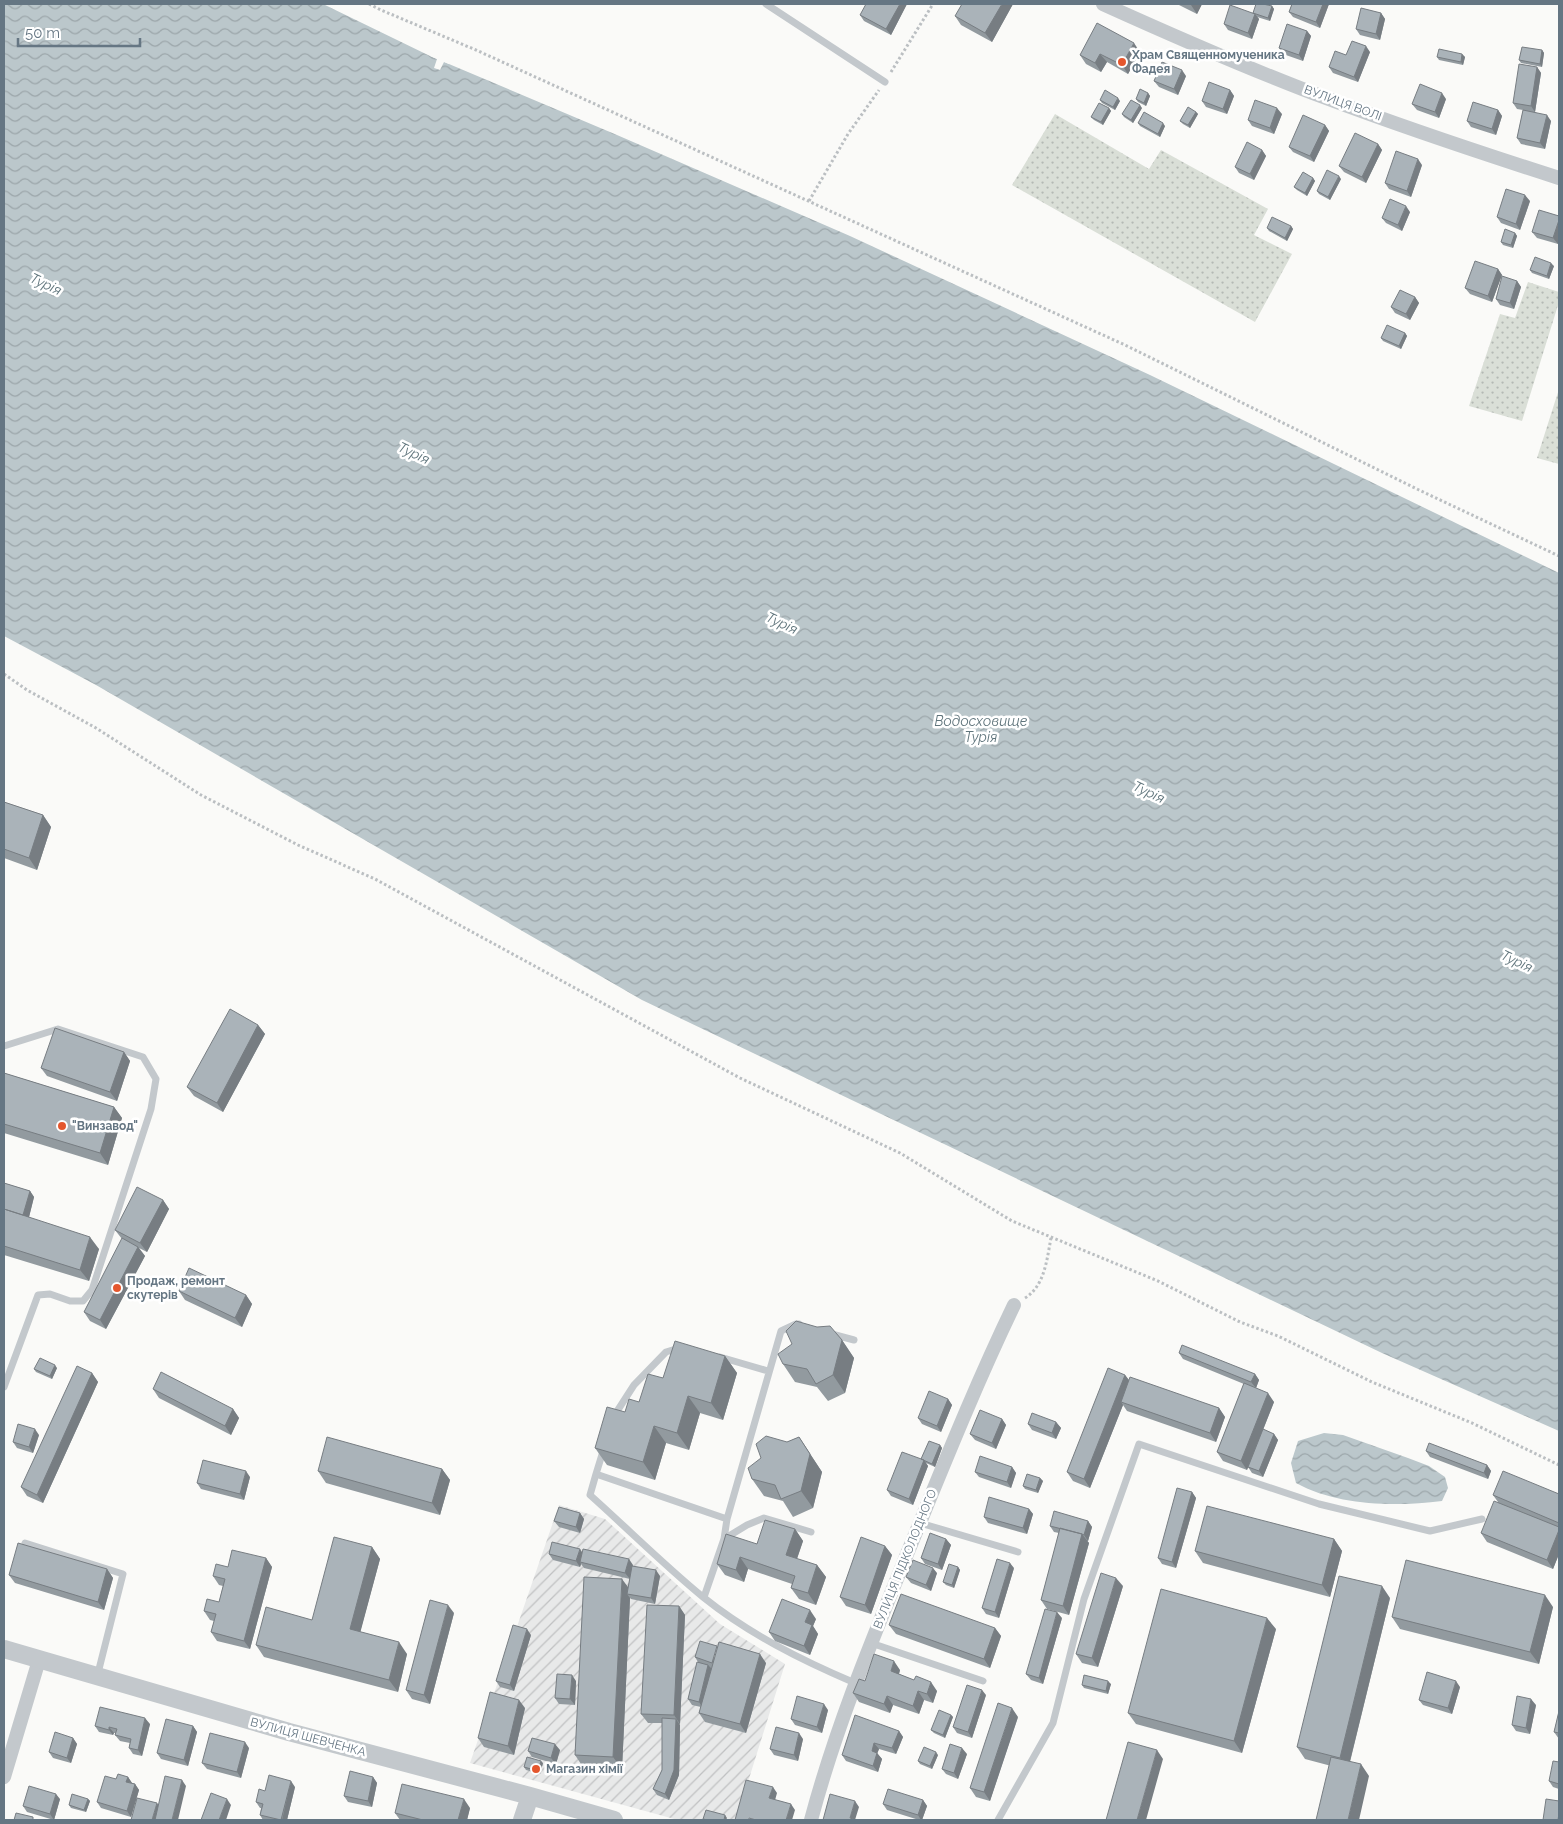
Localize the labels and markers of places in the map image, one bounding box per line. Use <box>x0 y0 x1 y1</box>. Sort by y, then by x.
place label: Храм Священномученика Фадея <box>1131 48 1285 76</box>
marker: Храм Священномученика Фадея <box>1116 56 1128 68</box>
place label: "Винзавод" <box>72 1119 138 1133</box>
marker: "Винзавод" <box>56 1120 68 1132</box>
place label: Продаж, ремонт скутерів <box>127 1274 225 1302</box>
marker: Продаж, ремонт скутерів <box>111 1282 123 1294</box>
place label: Магазин хімії <box>546 1762 624 1776</box>
marker: Магазин хімії <box>530 1763 542 1775</box>

